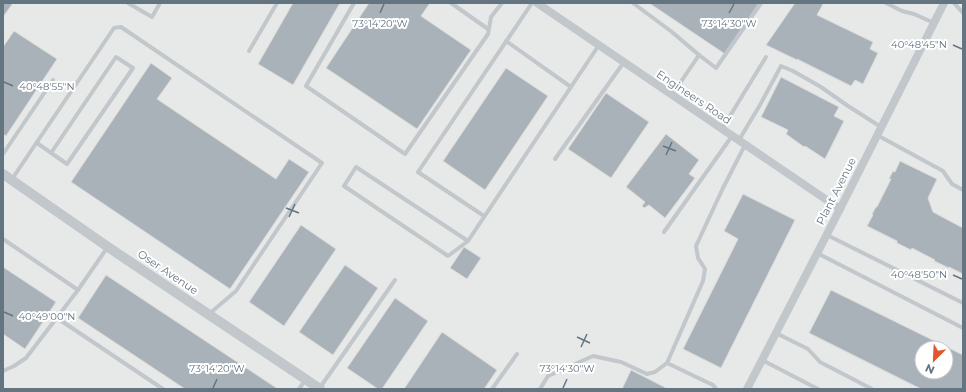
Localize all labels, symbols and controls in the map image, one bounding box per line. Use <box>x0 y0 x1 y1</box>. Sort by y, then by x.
text: 73°14'20"W <box>352 17 408 30</box>
text: 73°14'30"W <box>701 17 757 30</box>
text: 40°48'45"N <box>891 38 947 51</box>
street label: Engineers Road <box>654 67 734 127</box>
text: 40°48'55"N <box>19 80 75 93</box>
street label: Plant Avenue <box>813 155 859 227</box>
street label: Oser Avenue <box>135 247 201 298</box>
text: 40°48'50"N <box>891 268 947 281</box>
text: 40°49'00"N <box>18 310 76 323</box>
north arrow <box>914 340 954 380</box>
text: N <box>923 361 937 377</box>
text: 73°14'20"W <box>189 362 245 375</box>
text: 73°14'30"W <box>539 362 595 375</box>

